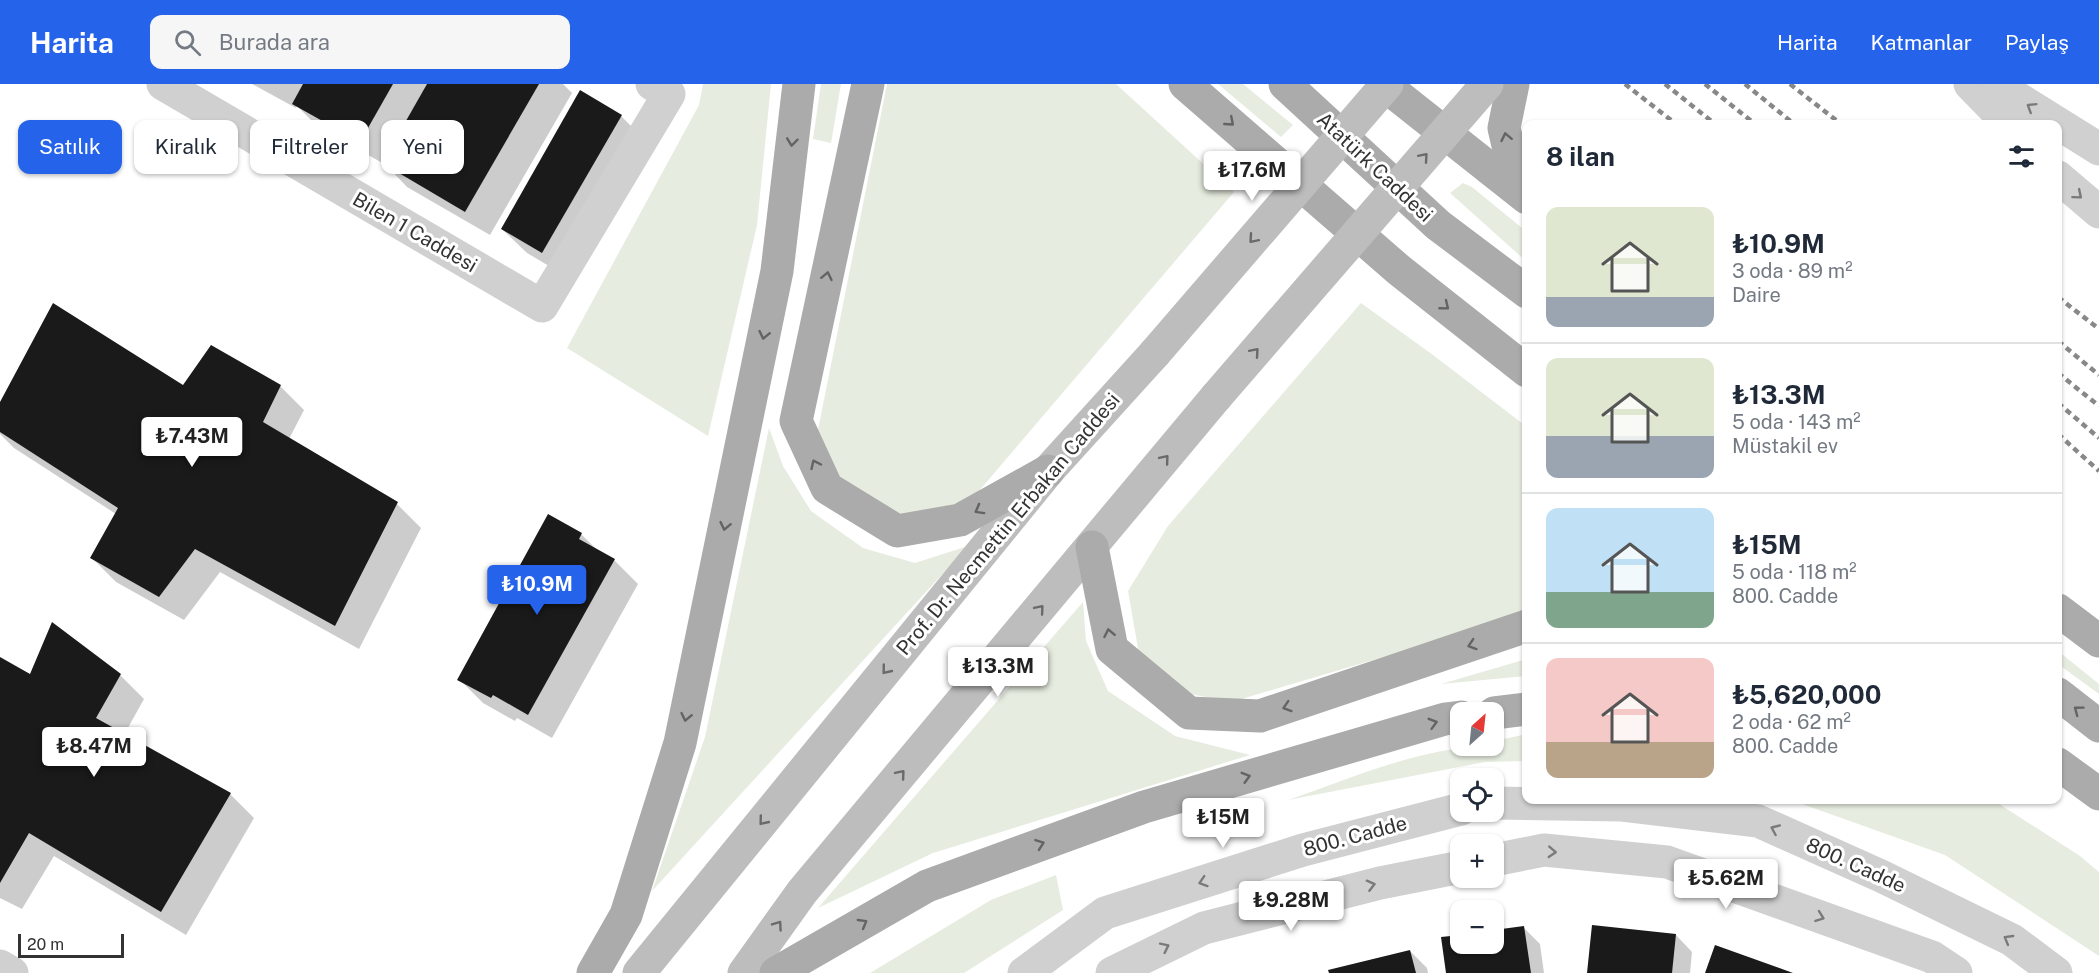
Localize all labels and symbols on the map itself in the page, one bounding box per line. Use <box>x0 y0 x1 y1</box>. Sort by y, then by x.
one-way arrow <box>2027 103 2038 114</box>
street label: Atatürk Caddesi <box>1312 107 1438 227</box>
one-way arrow <box>1223 115 1234 126</box>
one-way arrow <box>1500 132 1513 142</box>
one-way arrow <box>786 138 799 147</box>
pin: ₺17.6M <box>1203 151 1301 202</box>
one-way arrow <box>1416 153 1427 164</box>
street label: Bilen 1 Caddesi <box>349 187 481 277</box>
one-way arrow <box>2071 187 2082 198</box>
one-way arrow <box>1249 232 1260 243</box>
one-way arrow <box>820 271 833 281</box>
one-way arrow <box>1438 299 1449 310</box>
one-way arrow <box>758 330 771 340</box>
one-way arrow <box>1248 348 1259 359</box>
street label: Prof. Dr. Necmettin Erbakan Caddesi <box>891 388 1125 660</box>
pin: ₺7.43M <box>143 417 241 468</box>
one-way arrow <box>1157 455 1168 466</box>
one-way arrow <box>811 459 823 470</box>
one-way arrow <box>975 503 985 514</box>
one-way arrow <box>719 521 732 531</box>
pin: ₺10.9M <box>488 565 586 616</box>
one-way arrow <box>1033 605 1044 616</box>
one-way arrow <box>1103 629 1116 639</box>
one-way arrow <box>1467 638 1478 651</box>
pin: ₺13.3M <box>949 647 1047 698</box>
one-way arrow <box>883 663 894 674</box>
one-way arrow <box>1282 700 1293 712</box>
north arrow <box>1450 702 1504 756</box>
one-way arrow <box>2074 706 2085 717</box>
one-way arrow <box>680 712 693 722</box>
one-way arrow <box>1427 718 1438 730</box>
pin: ₺8.47M <box>45 727 143 778</box>
one-way arrow <box>894 770 905 781</box>
one-way arrow <box>1240 772 1250 784</box>
pin: ₺15M <box>1187 798 1259 849</box>
street label: 800. Cadde <box>1301 811 1409 861</box>
one-way arrow <box>760 814 771 825</box>
one-way arrow <box>1771 824 1782 836</box>
street label: 800. Cadde <box>1803 832 1909 898</box>
one-way arrow <box>1035 839 1045 852</box>
one-way arrow <box>1547 845 1556 858</box>
pin: ₺5.62M <box>1677 859 1775 910</box>
one-way arrow <box>1198 875 1209 887</box>
one-way arrow <box>1366 880 1376 893</box>
pin: ₺9.28M <box>1242 881 1340 932</box>
one-way arrow <box>1814 910 1825 923</box>
one-way arrow <box>857 918 867 930</box>
one-way arrow <box>771 921 782 932</box>
scale bar <box>18 931 124 958</box>
one-way arrow <box>2004 935 2015 946</box>
one-way arrow <box>1159 943 1170 955</box>

